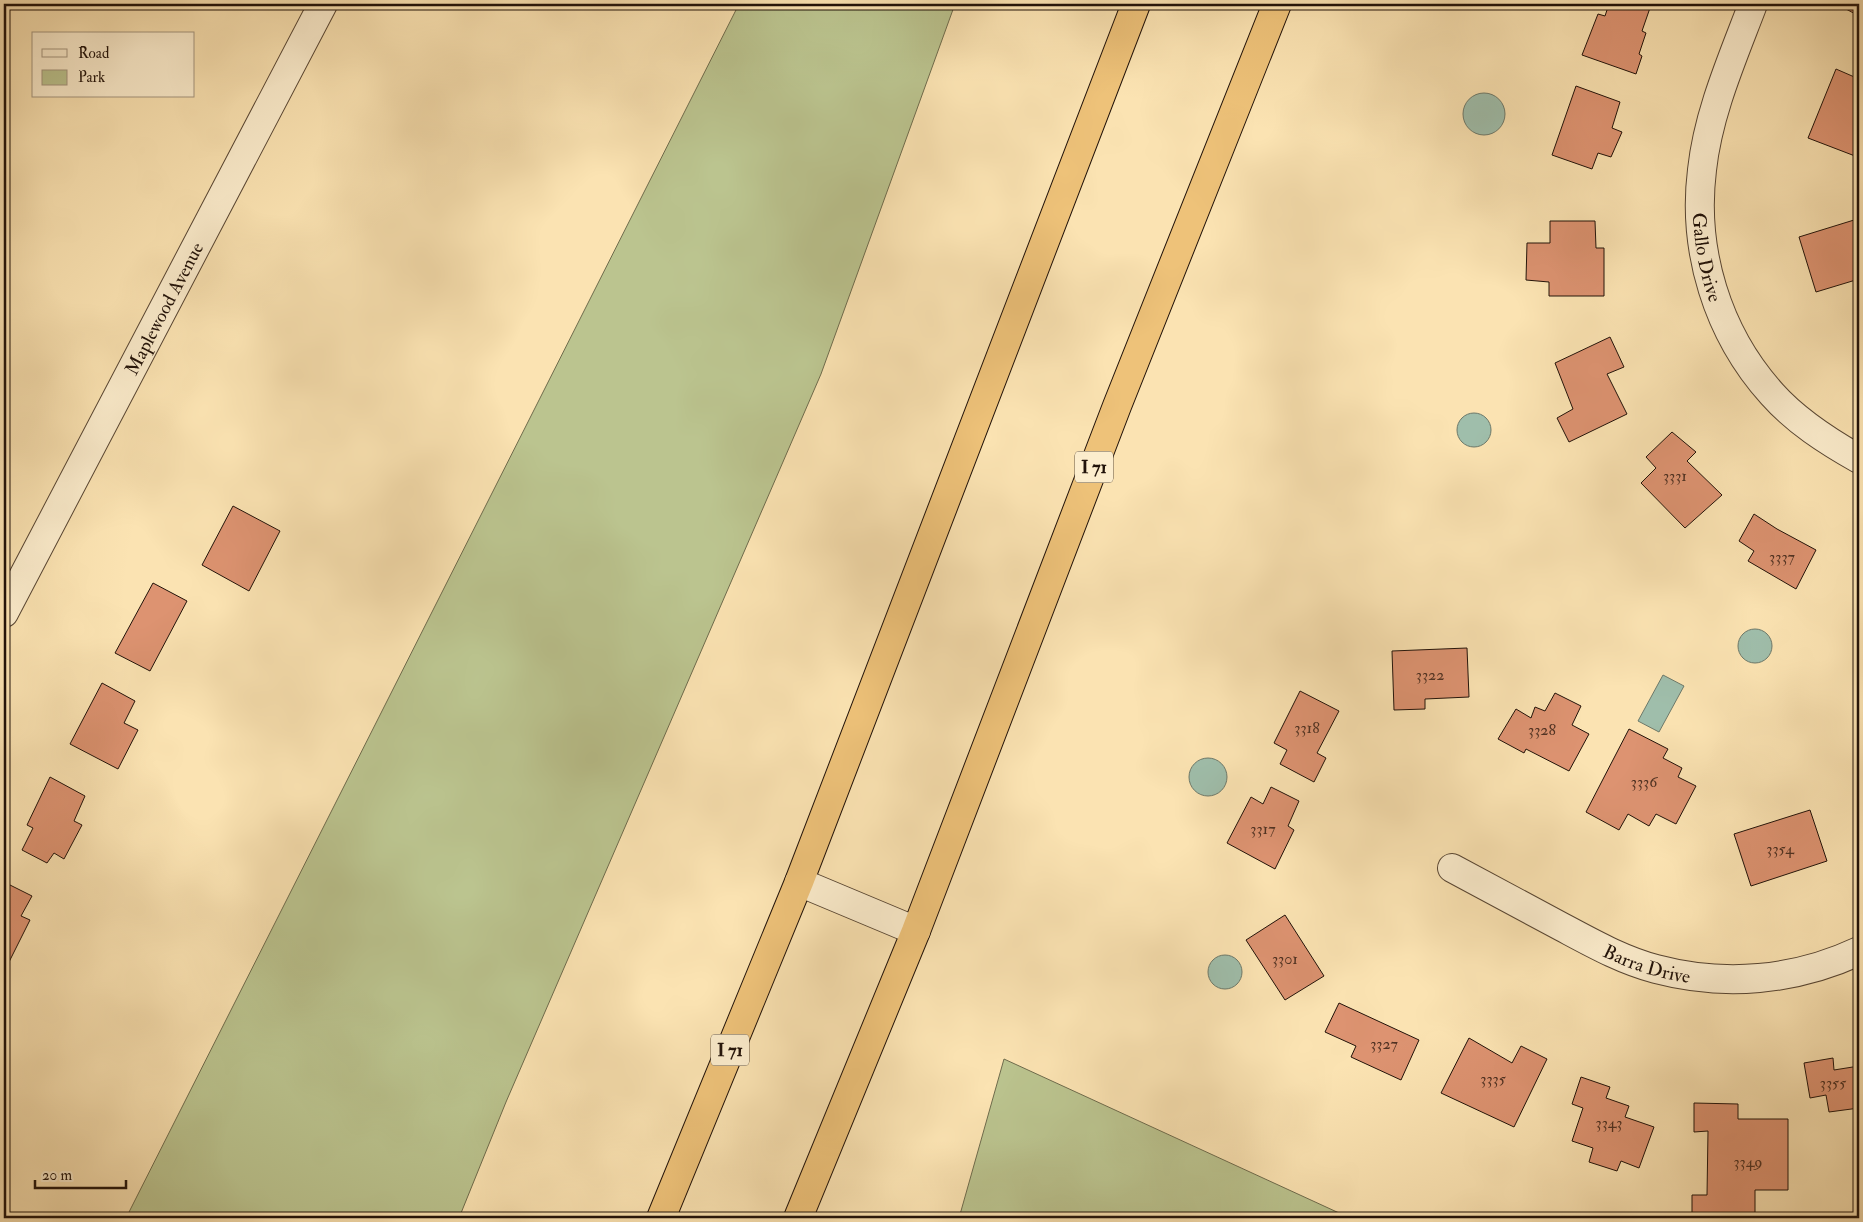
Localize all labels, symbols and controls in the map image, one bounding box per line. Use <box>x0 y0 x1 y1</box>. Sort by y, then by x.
legend <box>32 32 195 98</box>
text: Road <box>78 44 110 63</box>
text: Park <box>78 68 105 87</box>
street label: Gallo Drive <box>1687 212 1727 305</box>
street label: Maplewood Avenue <box>120 238 209 379</box>
road number: I 71 <box>1075 452 1113 482</box>
house number: 3331 <box>1663 466 1687 486</box>
house number: 3337 <box>1769 547 1796 567</box>
house number: 3322 <box>1416 665 1444 685</box>
house number: 3318 <box>1294 718 1320 738</box>
house number: 3328 <box>1528 720 1556 740</box>
house number: 3336 <box>1631 772 1658 792</box>
house number: 3317 <box>1250 819 1276 839</box>
house number: 3354 <box>1766 839 1795 859</box>
street label: Barra Drive <box>1599 939 1692 989</box>
house number: 3301 <box>1272 949 1298 969</box>
road number: I 71 <box>711 1034 749 1066</box>
house number: 3327 <box>1370 1034 1399 1054</box>
house number: 3335 <box>1480 1069 1506 1089</box>
house number: 3355 <box>1820 1073 1846 1093</box>
house number: 3343 <box>1596 1113 1623 1133</box>
house number: 3349 <box>1733 1152 1763 1172</box>
scale bar <box>35 1157 126 1189</box>
text: 20 m <box>42 1166 72 1185</box>

